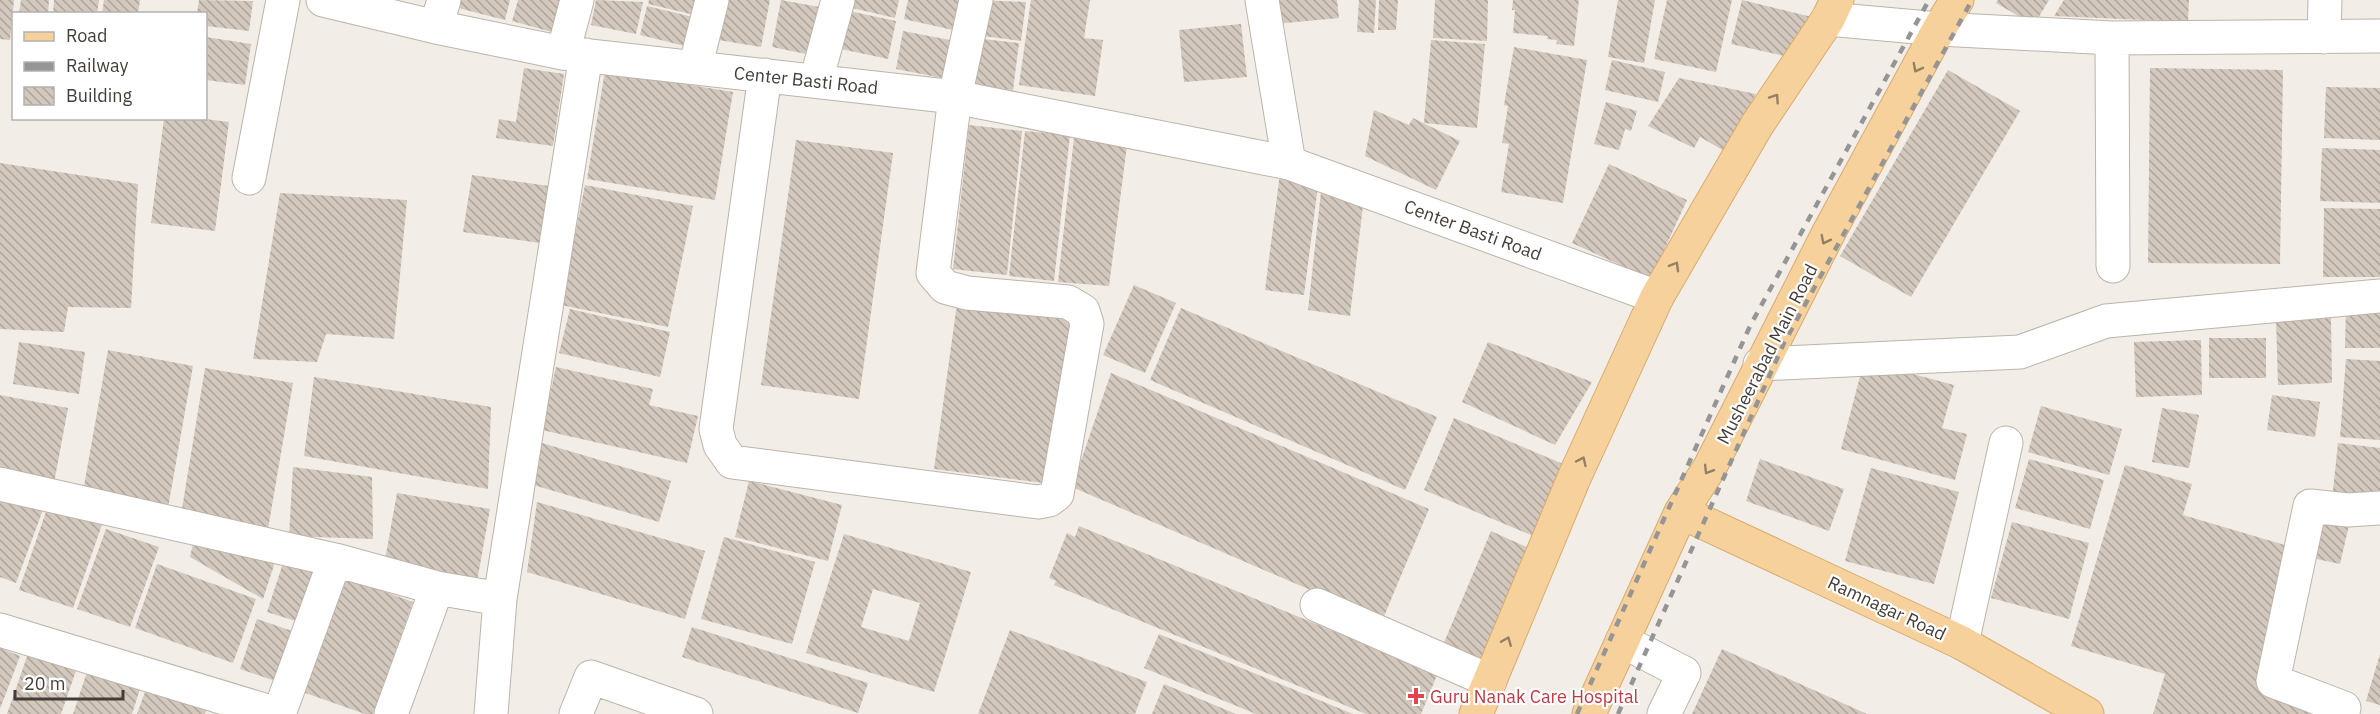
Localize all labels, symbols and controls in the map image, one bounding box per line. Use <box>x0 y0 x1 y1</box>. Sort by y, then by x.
legend <box>12 12 207 120</box>
text: Road <box>66 24 107 47</box>
text: Railway <box>66 54 128 77</box>
street label: Center Basti Road <box>733 61 879 99</box>
one-way arrow <box>1913 62 1924 73</box>
text: Building <box>66 84 133 107</box>
one-way arrow <box>1768 94 1779 105</box>
street label: Center Basti Road <box>1401 194 1545 266</box>
one-way arrow <box>1821 234 1832 245</box>
street label: Musheerabad Main Road <box>1712 260 1822 448</box>
one-way arrow <box>1668 262 1679 272</box>
one-way arrow <box>1574 456 1586 467</box>
one-way arrow <box>1703 464 1715 474</box>
street label: Ramnagar Road <box>1824 571 1950 645</box>
one-way arrow <box>1500 636 1512 647</box>
scale bar <box>15 663 123 701</box>
text: 20 m <box>24 672 66 695</box>
place label: Guru Nanak Care Hospital <box>1430 685 1639 708</box>
marker: Guru Nanak Care Hospital <box>1407 687 1425 705</box>

